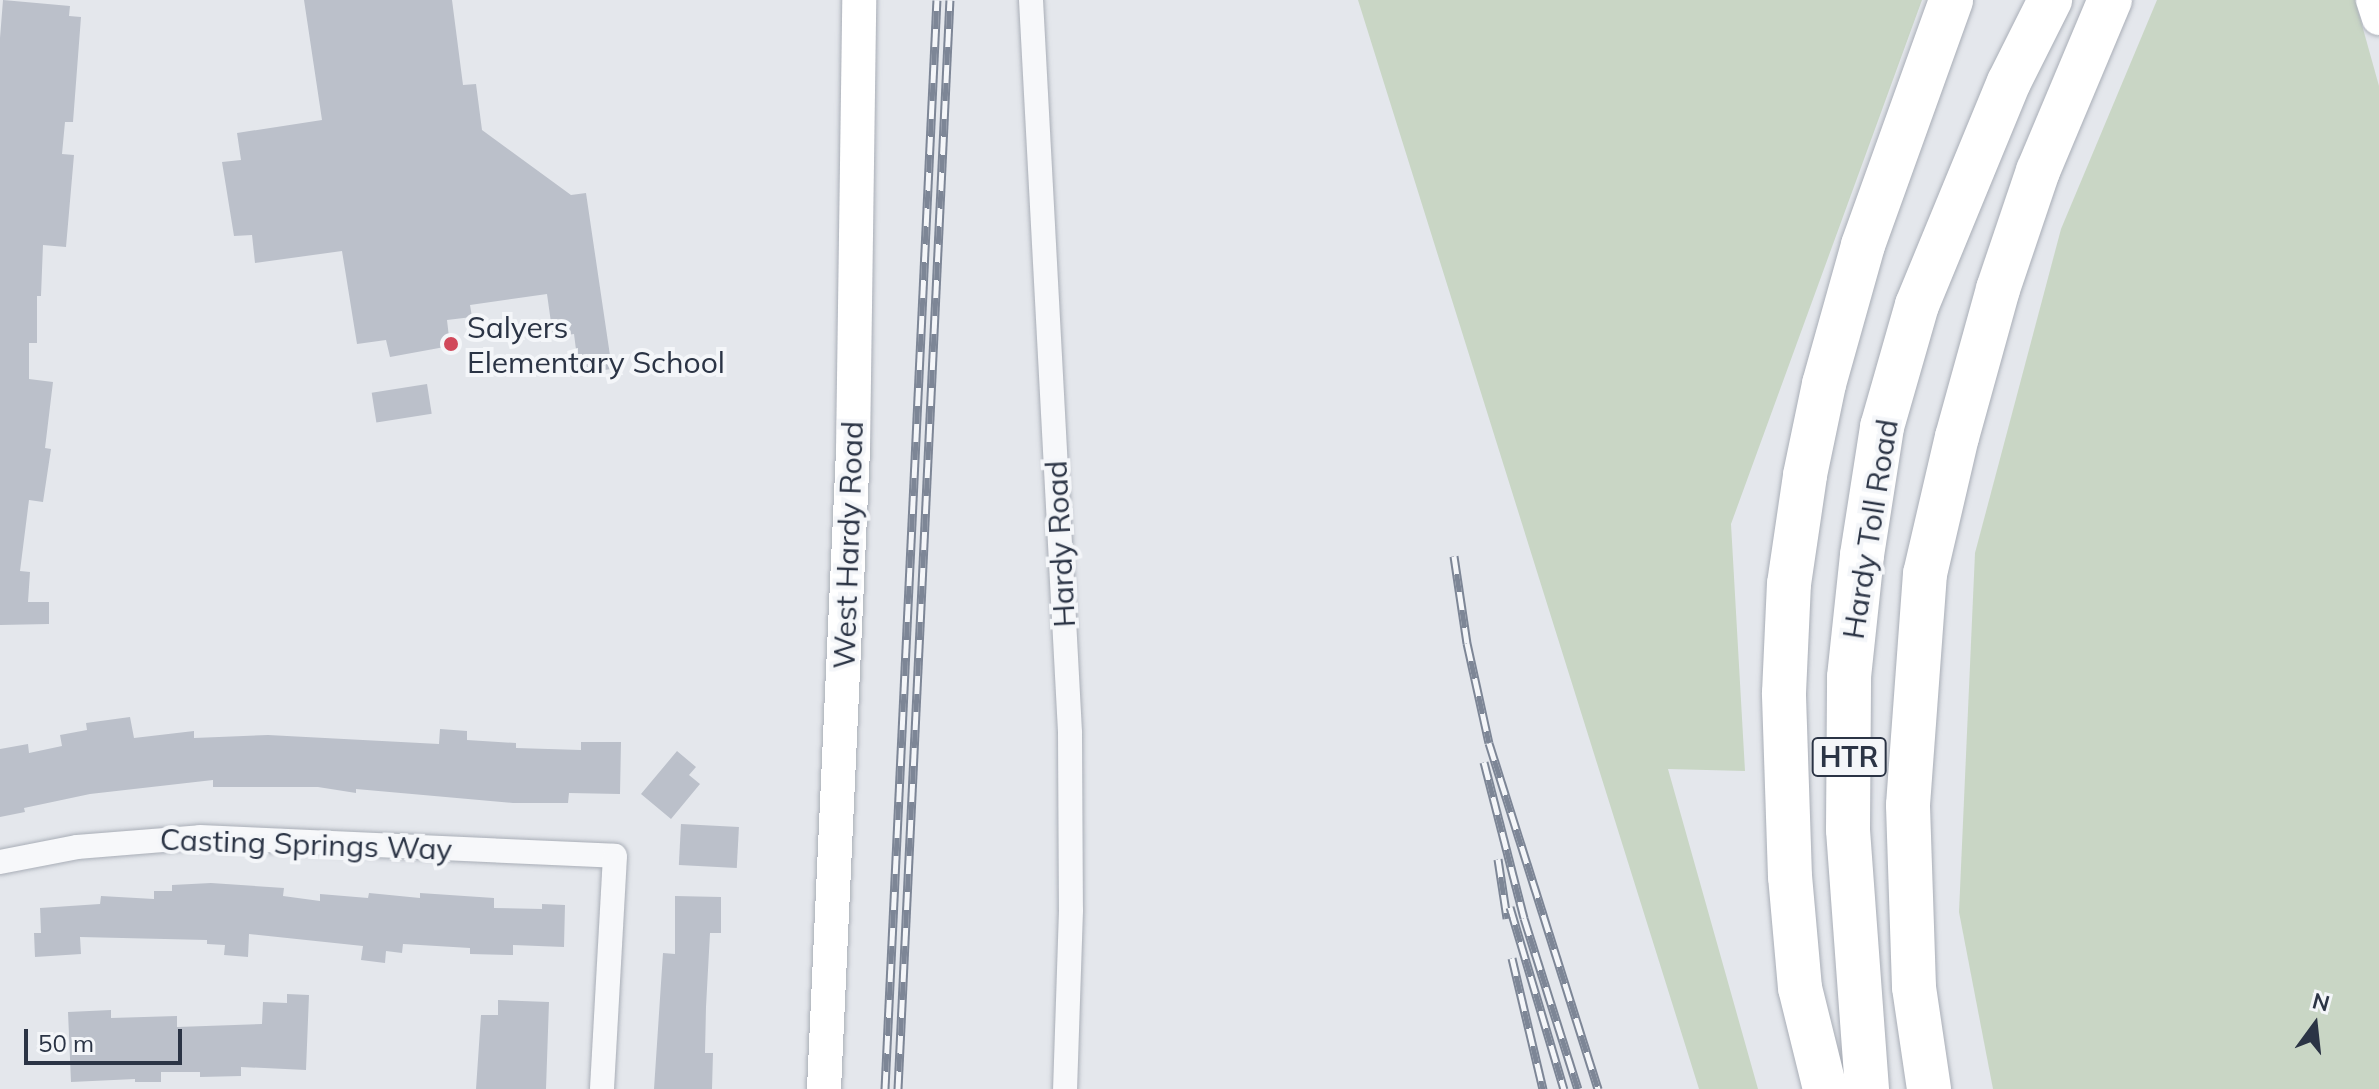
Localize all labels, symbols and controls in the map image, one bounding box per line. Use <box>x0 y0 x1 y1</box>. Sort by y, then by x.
place label: Salyers Elementary School <box>467 309 725 380</box>
marker: Salyers Elementary School <box>442 335 460 353</box>
street label: Hardy Toll Road <box>1835 417 1905 641</box>
street label: West Hardy Road <box>826 420 870 670</box>
street label: Hardy Road <box>1038 460 1082 628</box>
road number: HTR <box>1811 733 1887 781</box>
street label: Casting Springs Way <box>159 821 453 867</box>
north arrow <box>2275 985 2355 1065</box>
text: N <box>2310 986 2333 1017</box>
scale bar <box>28 1013 186 1063</box>
text: 50 m <box>38 1028 94 1058</box>

